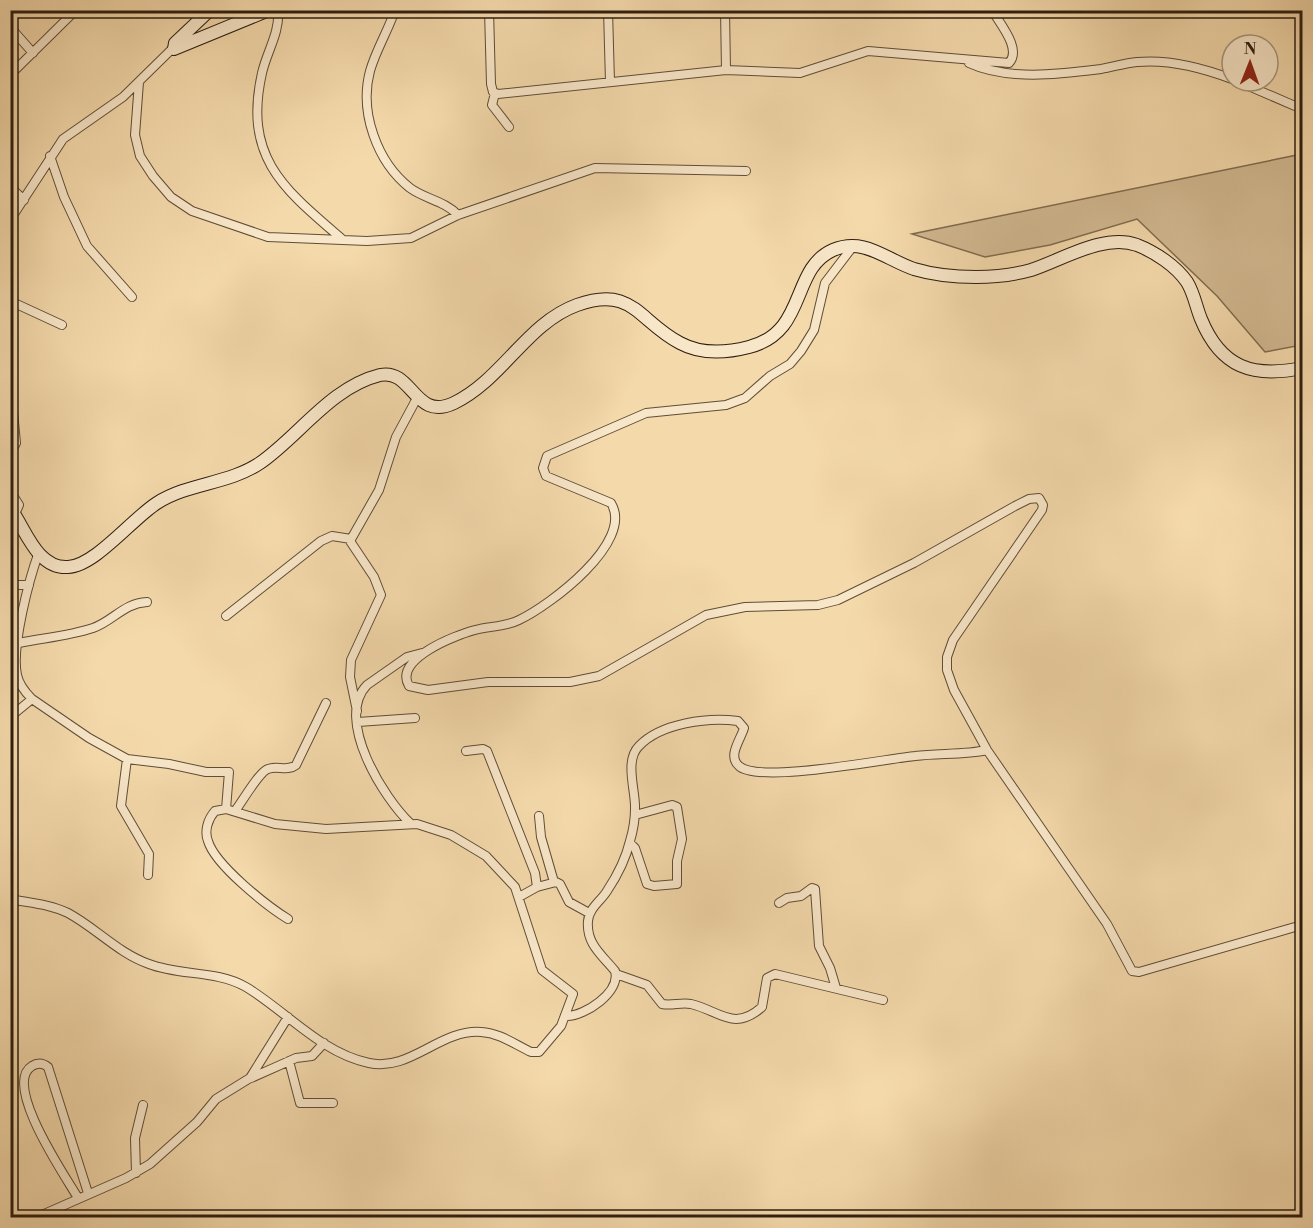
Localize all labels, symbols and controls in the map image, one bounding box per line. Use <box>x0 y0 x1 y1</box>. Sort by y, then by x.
north arrow <box>1220 33 1280 93</box>
text: N <box>1244 39 1257 59</box>

